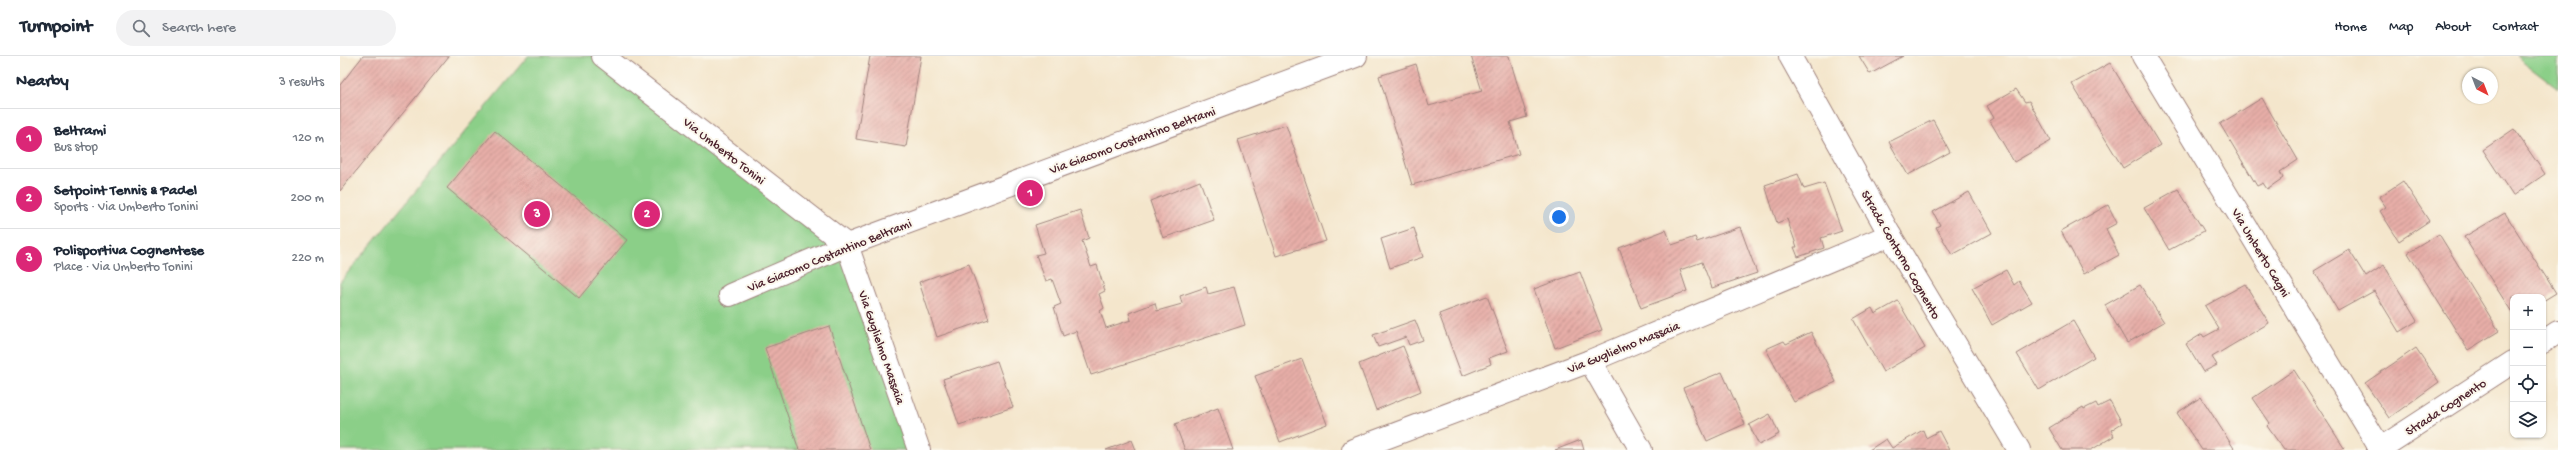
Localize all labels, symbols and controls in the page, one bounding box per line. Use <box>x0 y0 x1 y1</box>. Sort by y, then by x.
search box <box>116 10 396 46</box>
text: Turnpoint <box>20 16 92 39</box>
icon: search <box>130 17 152 39</box>
text: Search here <box>162 19 236 37</box>
text: Home <box>2335 19 2367 36</box>
text: Map <box>2389 19 2413 36</box>
text: About <box>2435 19 2471 36</box>
text: Contact <box>2493 19 2538 36</box>
north arrow <box>2462 68 2498 104</box>
text: Nearby <box>16 72 69 92</box>
text: 3 results <box>279 75 324 90</box>
street label: Via Giacomo Costantino Beltrami <box>1047 104 1218 179</box>
street label: Via Umberto Tonini <box>679 115 768 189</box>
text: Beltrami <box>54 122 106 140</box>
text: 1 <box>26 131 32 146</box>
text: 120 m <box>293 131 324 146</box>
text: Bus stop <box>54 140 98 155</box>
pin: 1 <box>1017 178 1043 208</box>
text: Setpoint Tennis & Padel <box>54 182 197 200</box>
street label: Strada Contorno Cognento <box>1857 188 1943 322</box>
text: 2 <box>26 191 32 206</box>
text: 200 m <box>291 191 324 206</box>
pin: 3 <box>524 199 550 229</box>
pin: 2 <box>634 199 660 229</box>
text: Sports · Via Umberto Tonini <box>54 200 198 215</box>
street label: Via Umberto Cagni <box>2227 205 2292 301</box>
your location <box>1549 207 1569 227</box>
street label: Via Giacomo Costantino Beltrami <box>745 216 914 297</box>
text: Polisportiva Cognentese <box>54 242 204 260</box>
text: 3 <box>26 251 32 266</box>
text: 220 m <box>292 251 324 266</box>
text: Place · Via Umberto Tonini <box>54 260 193 275</box>
street label: Via Guglielmo Massaia <box>854 288 907 407</box>
map controls <box>2510 294 2546 438</box>
button: + <box>2510 294 2546 330</box>
street label: Via Guglielmo Massaia <box>1565 319 1683 378</box>
button: − <box>2510 330 2546 366</box>
button: locate <box>2510 366 2546 402</box>
street label: Strada Cognento <box>2403 376 2490 440</box>
button: layers <box>2510 402 2546 438</box>

